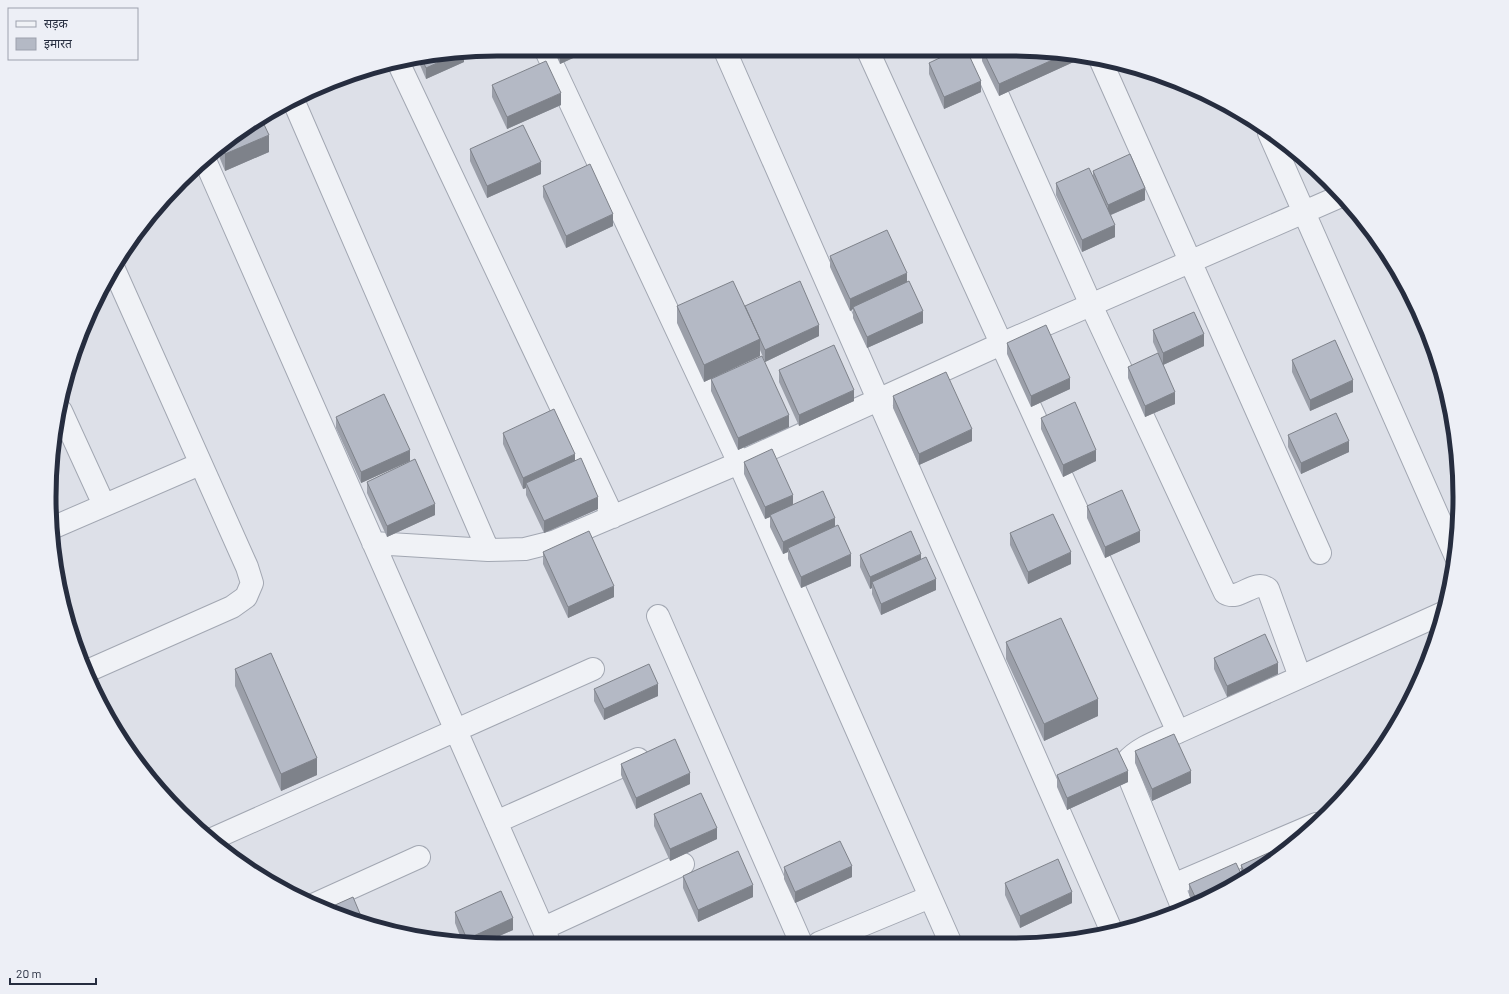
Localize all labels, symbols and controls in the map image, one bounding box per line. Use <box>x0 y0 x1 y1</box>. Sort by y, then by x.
legend <box>8 8 138 60</box>
text: सड़क <box>44 16 69 31</box>
text: इमारत <box>44 36 73 51</box>
scale bar <box>10 960 96 986</box>
text: 20 m <box>16 966 42 980</box>

